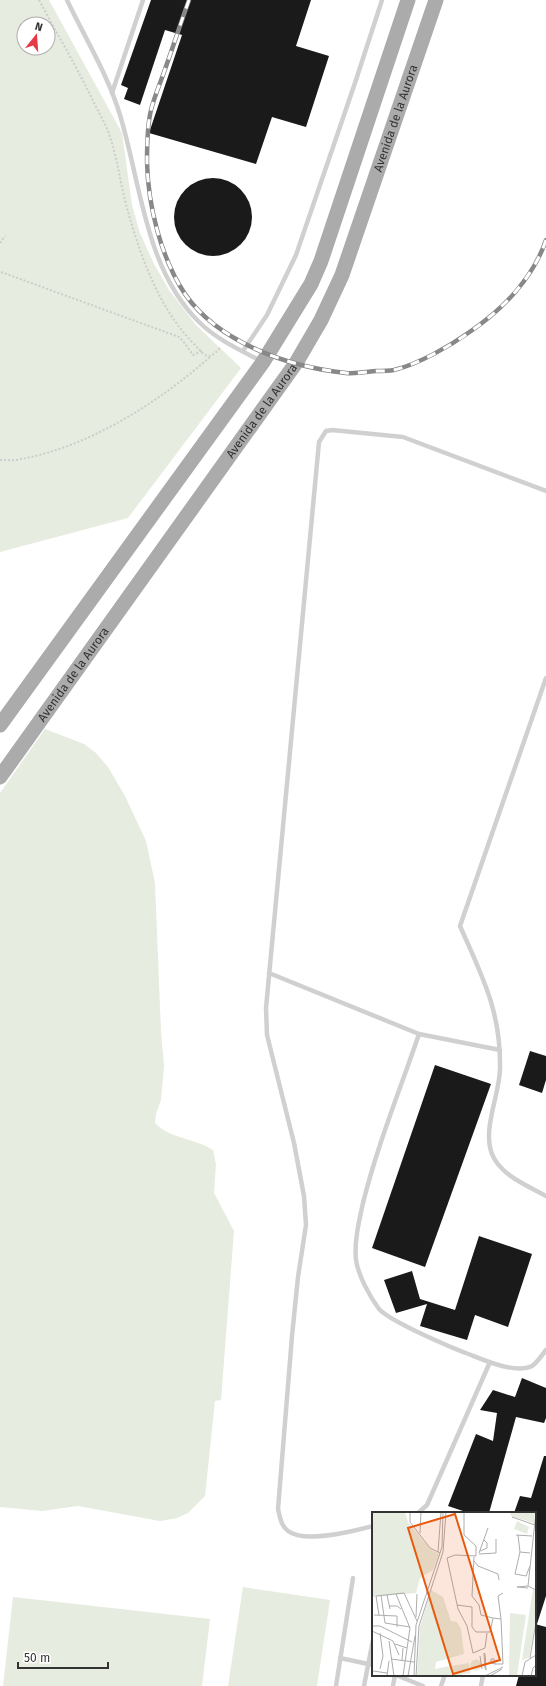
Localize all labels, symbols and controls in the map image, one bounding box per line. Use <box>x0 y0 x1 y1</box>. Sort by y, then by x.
north arrow <box>16 16 56 56</box>
text: N <box>33 20 44 34</box>
street label: Avenida de la Aurora <box>371 63 420 174</box>
street label: Avenida de la Aurora <box>223 361 300 461</box>
street label: Avenida de la Aurora <box>35 625 112 724</box>
inset map <box>372 1512 536 1676</box>
scale bar <box>18 1644 108 1670</box>
text: 50 m <box>24 1651 50 1665</box>

